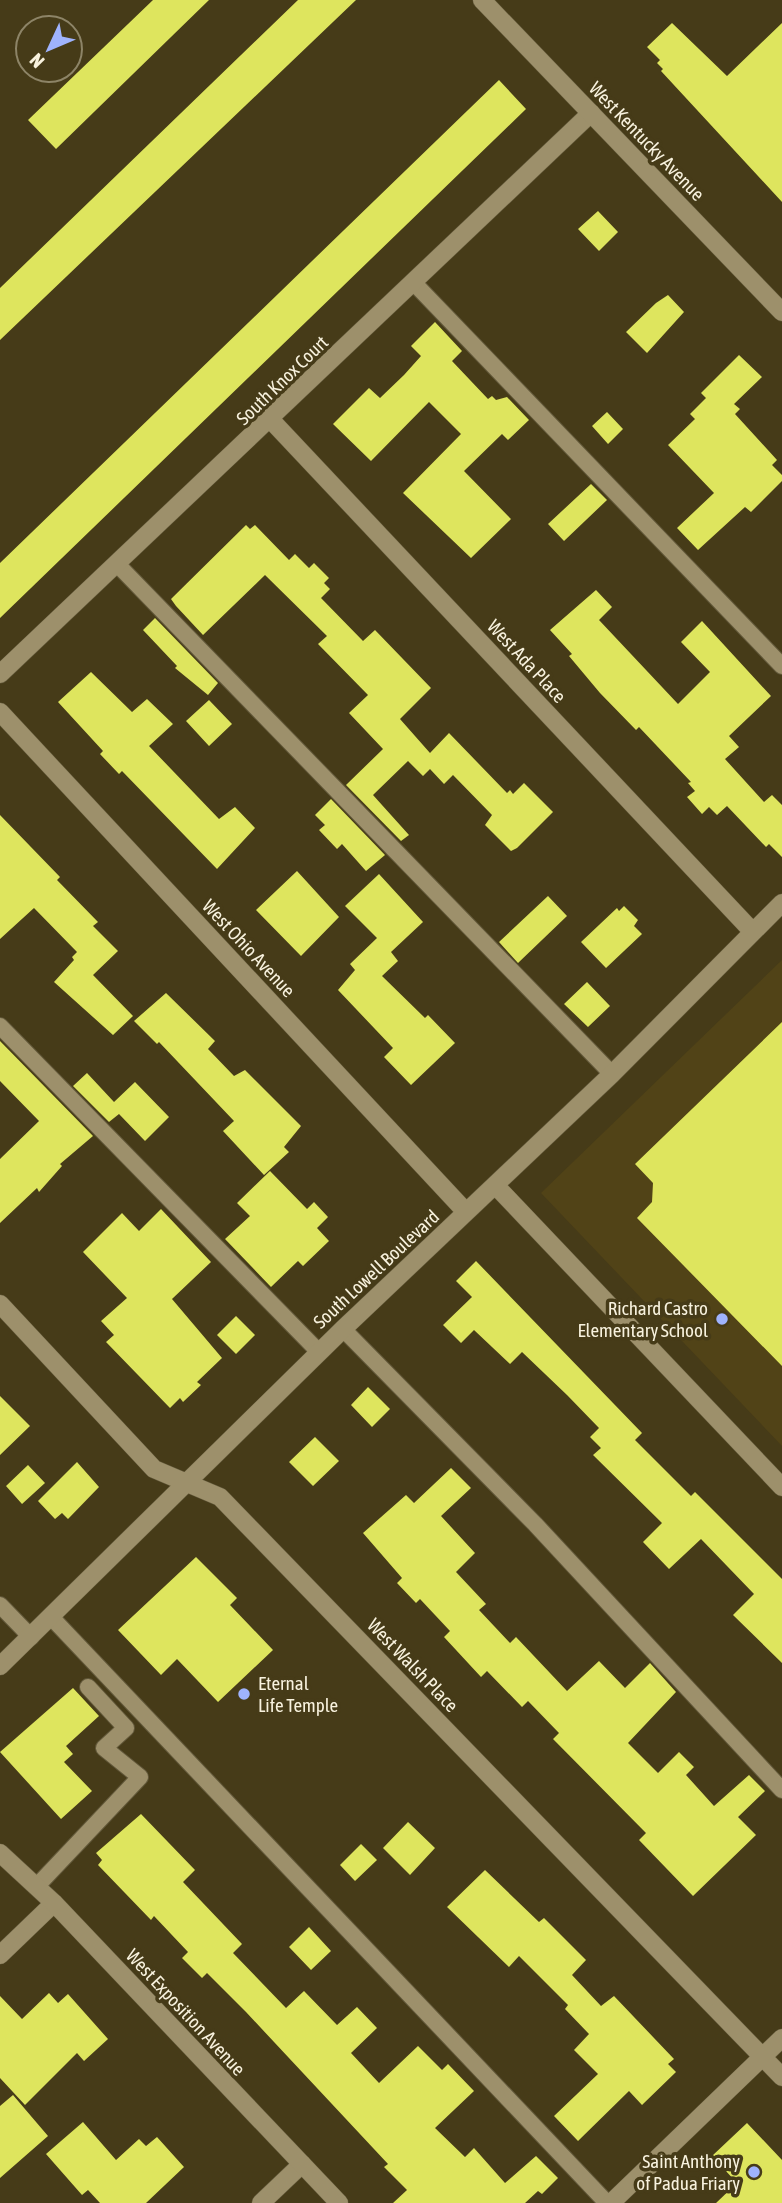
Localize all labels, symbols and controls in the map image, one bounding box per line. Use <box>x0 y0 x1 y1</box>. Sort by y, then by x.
north arrow <box>14 14 84 84</box>
text: N <box>25 49 49 72</box>
street label: West Kentucky Avenue <box>585 77 709 205</box>
street label: South Knox Court <box>232 331 332 429</box>
street label: West Ada Place <box>483 615 571 707</box>
street label: West Ohio Avenue <box>198 895 300 1001</box>
street label: South Lowell Boulevard <box>309 1205 443 1333</box>
place label: Richard Castro Elementary School <box>577 1297 708 1341</box>
marker: Richard Castro Elementary School <box>714 1311 730 1327</box>
street label: West Walsh Place <box>363 1614 463 1716</box>
place label: Eternal Life Temple <box>258 1672 338 1716</box>
marker: Eternal Life Temple <box>236 1686 252 1702</box>
street label: West Exposition Avenue <box>122 1944 250 2080</box>
place label: Saint Anthony of Padua Friary <box>636 2150 740 2194</box>
marker: Saint Anthony of Padua Friary <box>746 2164 762 2180</box>

